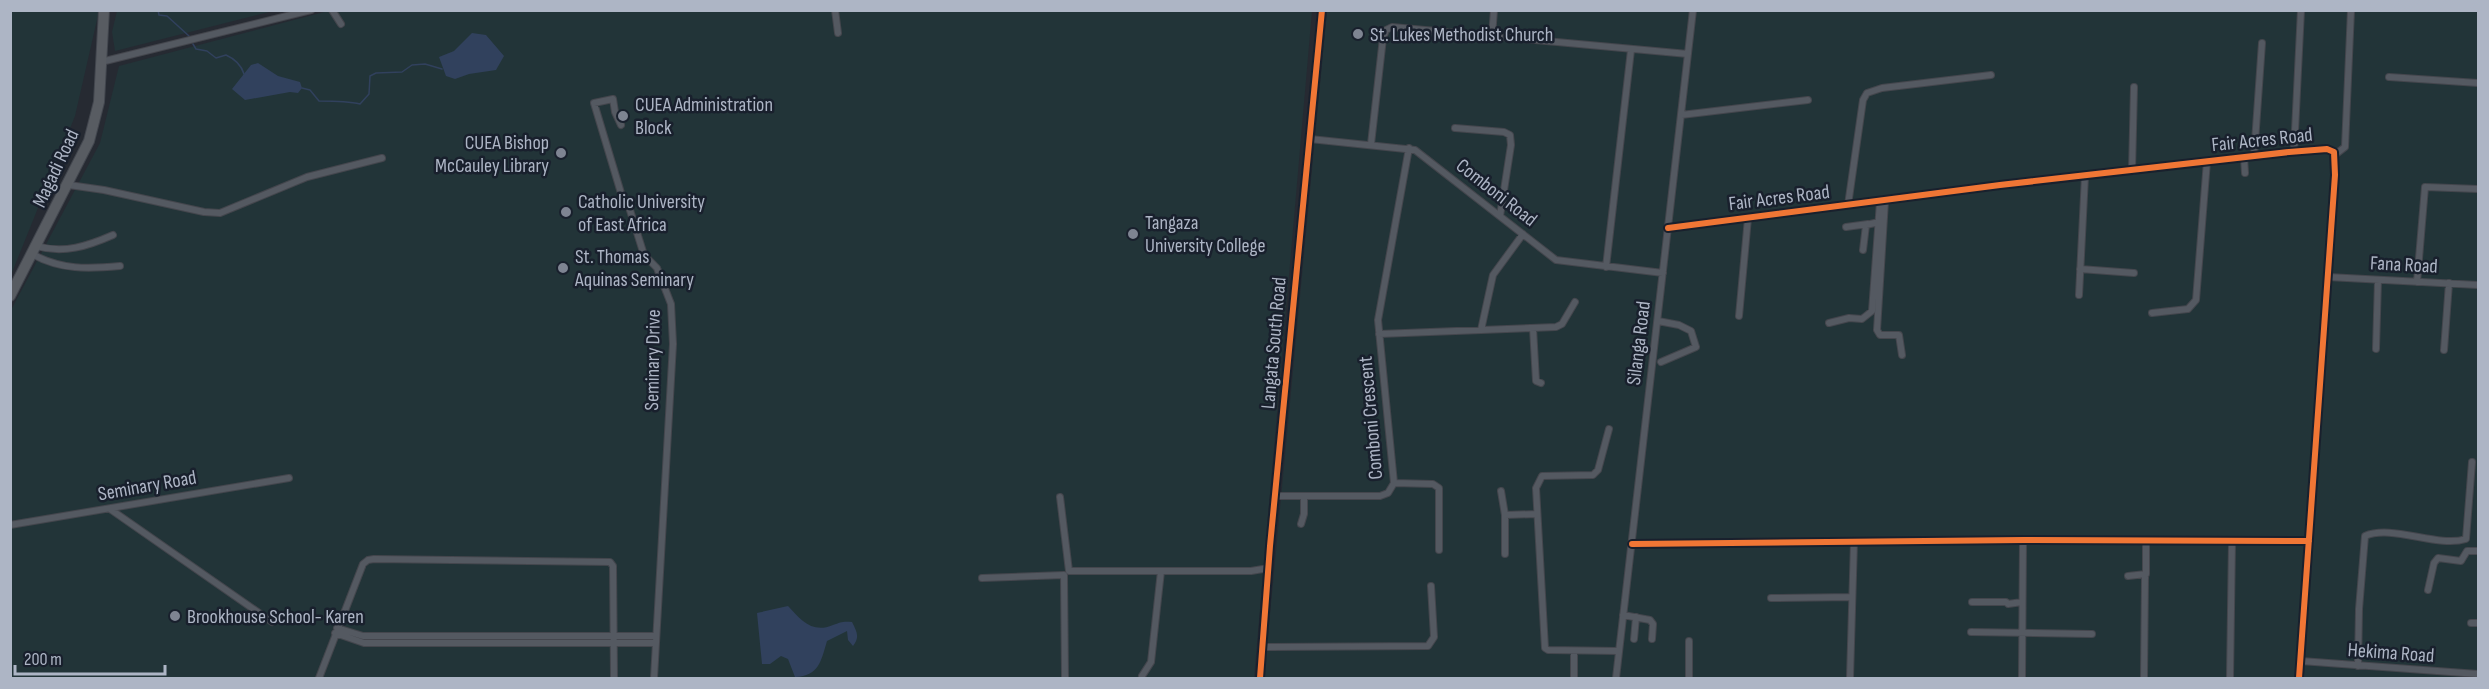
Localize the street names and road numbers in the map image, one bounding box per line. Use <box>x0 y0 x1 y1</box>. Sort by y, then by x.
street label: Fair Acres Road <box>2210 123 2314 157</box>
street label: Magadi Road <box>27 125 84 211</box>
street label: Comboni Road <box>1451 154 1542 232</box>
street label: Fair Acres Road <box>1727 180 1831 216</box>
street label: Fana Road <box>2370 251 2438 279</box>
street label: Langata South Road <box>1256 276 1292 410</box>
street label: Silanga Road <box>1622 300 1656 386</box>
street label: Seminary Drive <box>640 309 666 411</box>
street label: Comboni Crescent <box>1354 355 1388 481</box>
street label: Seminary Road <box>96 466 198 506</box>
street label: Hekima Road <box>2347 638 2435 668</box>

